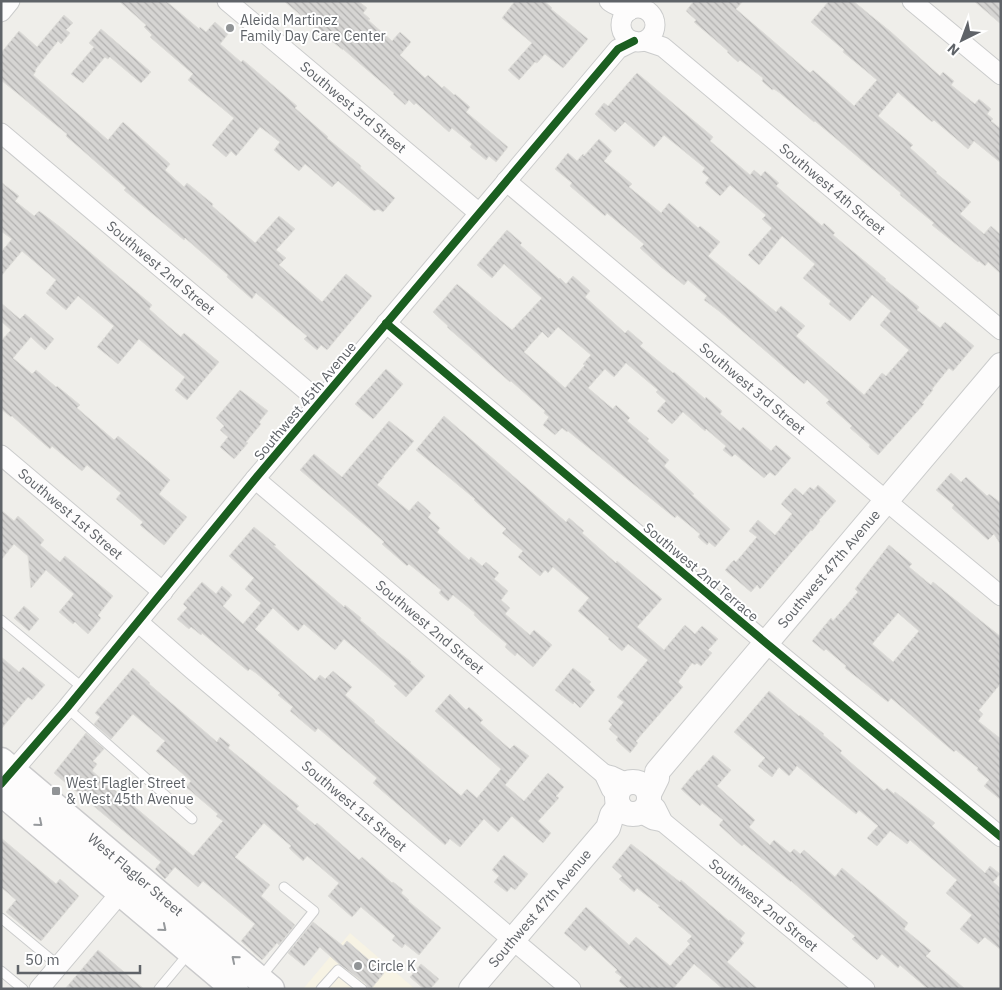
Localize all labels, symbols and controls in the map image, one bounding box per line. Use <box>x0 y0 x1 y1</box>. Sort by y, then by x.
place label: Aleida Martinez Family Day Care Center <box>240 11 386 45</box>
north arrow <box>937 15 987 65</box>
marker: Aleida Martinez Family Day Care Center <box>224 22 236 34</box>
text: N <box>944 40 963 60</box>
street label: Southwest 3rd Street <box>296 57 410 157</box>
street label: Southwest 4th Street <box>776 139 889 239</box>
street label: Southwest 2nd Street <box>103 217 219 319</box>
street label: Southwest 45th Avenue <box>250 338 360 464</box>
street label: Southwest 3rd Street <box>696 338 809 438</box>
street label: Southwest 1st Street <box>14 464 127 563</box>
street label: Southwest 47th Avenue <box>774 505 884 632</box>
street label: Southwest 2nd Terrace <box>640 519 763 626</box>
street label: Southwest 2nd Street <box>372 576 488 678</box>
street label: Southwest 1st Street <box>298 757 411 856</box>
place label: West Flagler Street & West 45th Avenue <box>66 774 194 808</box>
marker: West Flagler Street & West 45th Avenue <box>50 785 62 797</box>
one-way arrow <box>33 818 42 827</box>
street label: West Flagler Street <box>84 829 187 920</box>
street label: Southwest 47th Avenue <box>484 845 595 971</box>
street label: Southwest 2nd Street <box>705 855 822 956</box>
one-way arrow <box>157 922 166 931</box>
scale bar <box>18 942 140 974</box>
text: 50 m <box>25 950 60 969</box>
one-way arrow <box>232 956 241 965</box>
place label: Circle K <box>368 957 416 975</box>
marker: Circle K <box>352 960 364 972</box>

